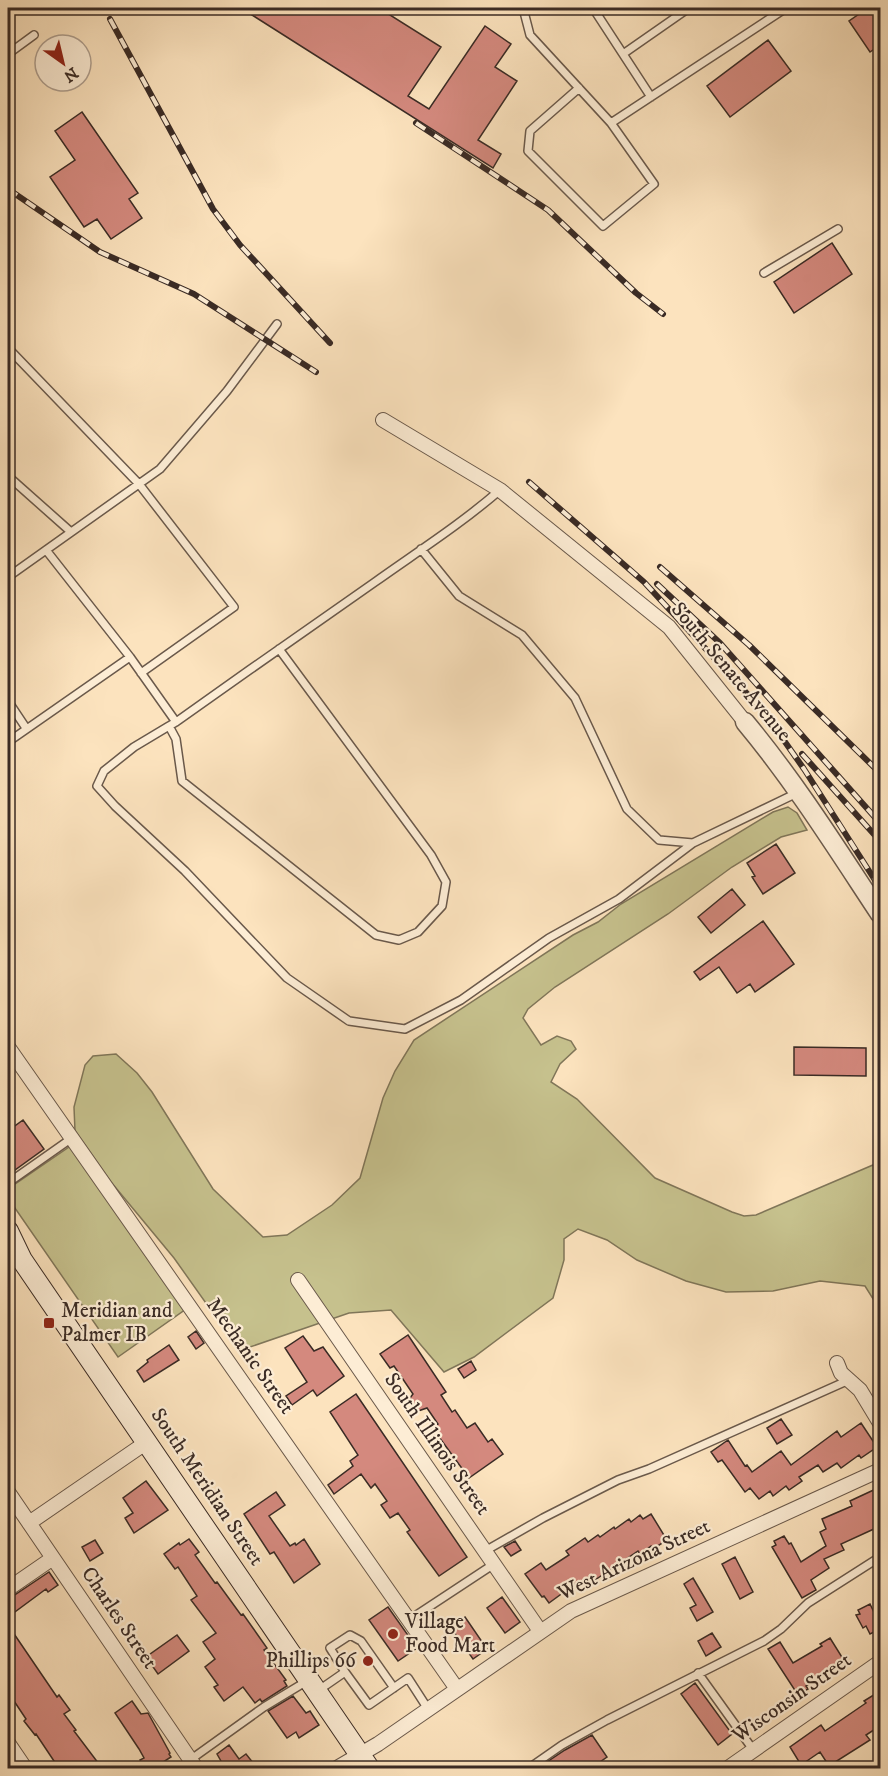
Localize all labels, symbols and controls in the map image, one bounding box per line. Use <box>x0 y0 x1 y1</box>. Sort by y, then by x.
north arrow <box>33 33 93 93</box>
text: N <box>60 63 82 87</box>
street label: South Senate Avenue <box>665 597 797 747</box>
street label: Mechanic Street <box>200 1293 300 1419</box>
place label: Meridian and Palmer IB <box>61 1298 173 1348</box>
marker: Meridian and Palmer IB <box>42 1316 56 1330</box>
street label: South Illinois Street <box>378 1368 496 1520</box>
street label: South Meridian Street <box>145 1403 269 1571</box>
street label: West Arizona Street <box>553 1513 715 1607</box>
street label: Charles Street <box>75 1562 163 1674</box>
place label: Village Food Mart <box>404 1609 496 1659</box>
marker: Village Food Mart <box>386 1627 400 1641</box>
street label: Wisconsin Street <box>727 1647 857 1749</box>
place label: Phillips 66 <box>265 1648 357 1674</box>
marker: Phillips 66 <box>361 1654 375 1668</box>

